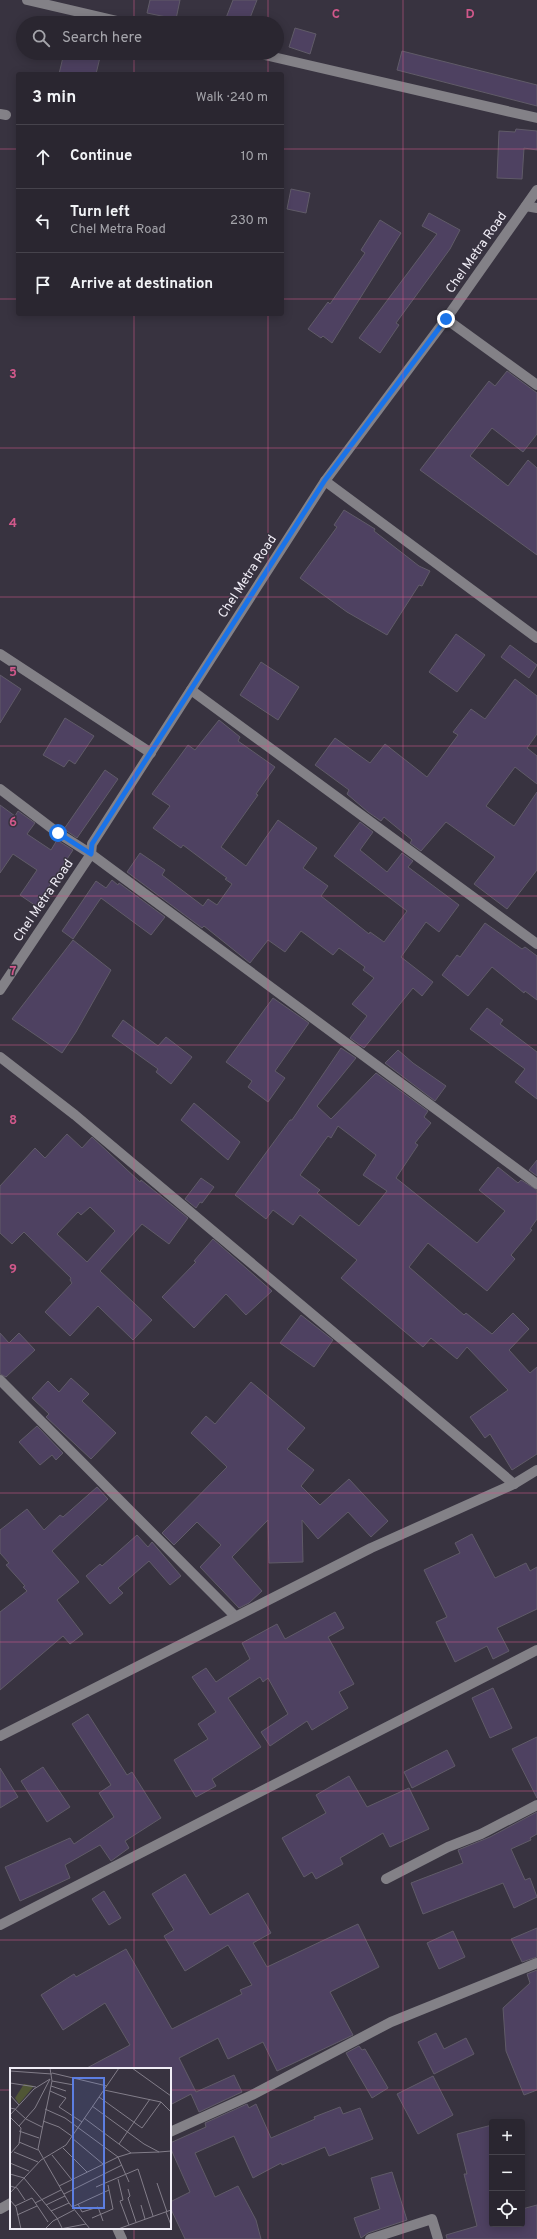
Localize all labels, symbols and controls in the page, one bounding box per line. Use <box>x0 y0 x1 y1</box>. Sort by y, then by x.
text: C <box>332 7 340 23</box>
text: D <box>465 7 475 23</box>
search box <box>16 16 284 60</box>
icon: search <box>30 27 52 49</box>
text: Search here <box>62 29 142 48</box>
text: 3 min <box>32 87 76 109</box>
text: Walk · 240 m <box>196 90 268 106</box>
icon: ahead <box>32 146 54 168</box>
text: Continue <box>70 147 132 166</box>
text: 10 m <box>241 149 268 165</box>
text: Turn left <box>70 203 130 222</box>
street label: Chel Metra Road <box>443 209 511 297</box>
icon: left <box>32 210 54 232</box>
text: 230 m <box>230 213 268 229</box>
text: Chel Metra Road <box>70 222 166 238</box>
icon: arrive <box>32 274 54 296</box>
text: Arrive at destination <box>70 275 213 294</box>
route end <box>437 310 455 328</box>
text: 3 <box>9 367 17 383</box>
text: 4 <box>9 516 17 532</box>
street label: Chel Metra Road <box>215 532 281 622</box>
text: 5 <box>9 665 17 681</box>
text: 6 <box>9 815 17 831</box>
route start <box>49 824 67 842</box>
street label: Chel Metra Road <box>11 857 77 945</box>
text: 7 <box>10 964 17 980</box>
text: 8 <box>9 1113 17 1129</box>
text: 9 <box>9 1262 17 1278</box>
inset map <box>10 2068 171 2229</box>
map controls <box>489 2119 525 2227</box>
button: + <box>489 2119 525 2155</box>
button: − <box>489 2155 525 2191</box>
button: locate <box>489 2191 525 2227</box>

